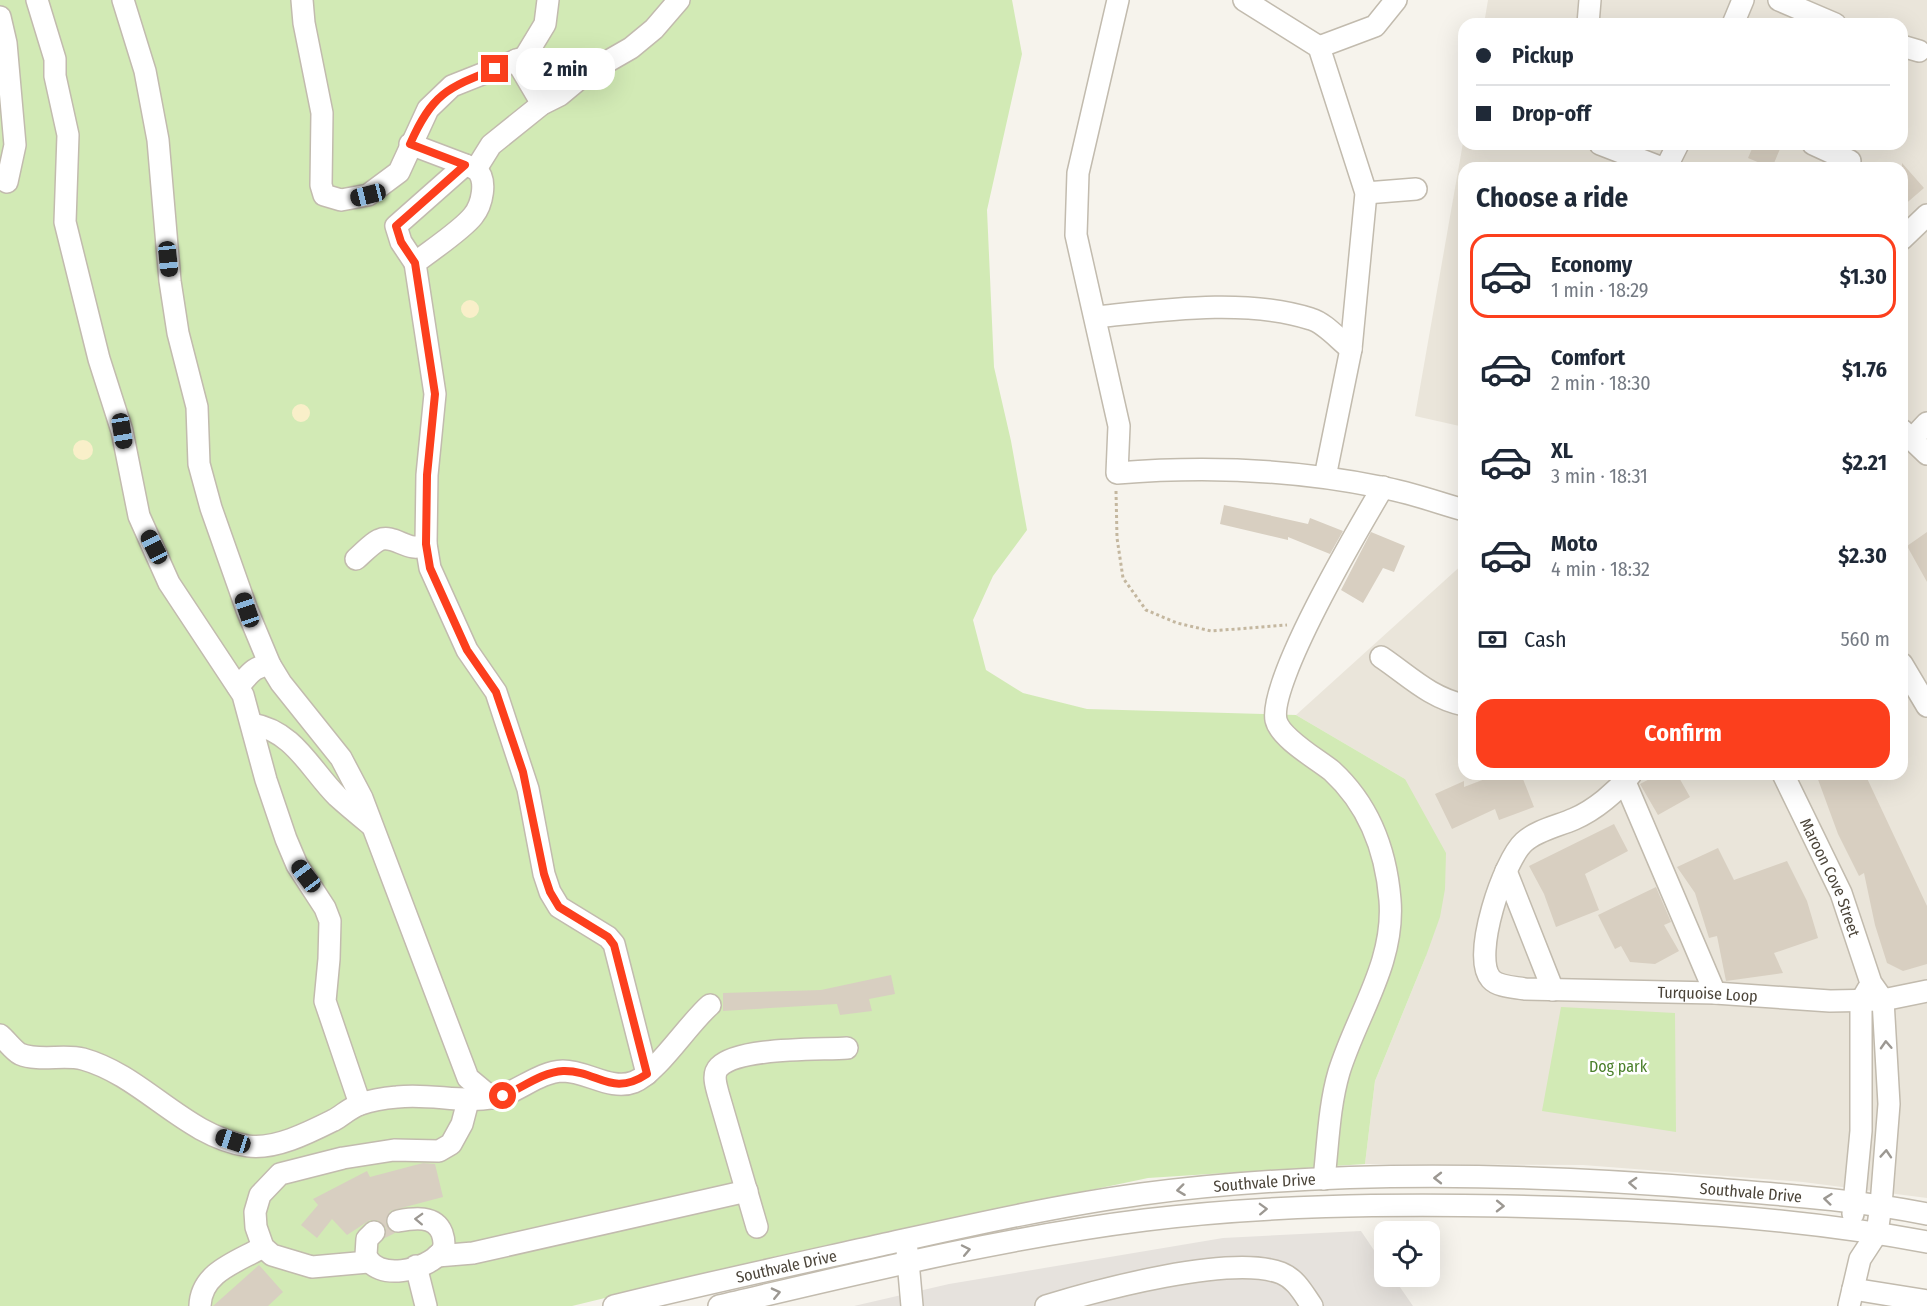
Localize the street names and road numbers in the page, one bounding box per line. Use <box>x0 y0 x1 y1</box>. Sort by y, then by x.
street label: Maroon Cove Street <box>1796 815 1864 940</box>
street label: Turquoise Loop <box>1657 983 1758 1006</box>
street label: Southvale Drive <box>1213 1170 1316 1196</box>
street label: Southvale Drive <box>1699 1179 1803 1206</box>
street label: Southvale Drive <box>734 1246 839 1287</box>

